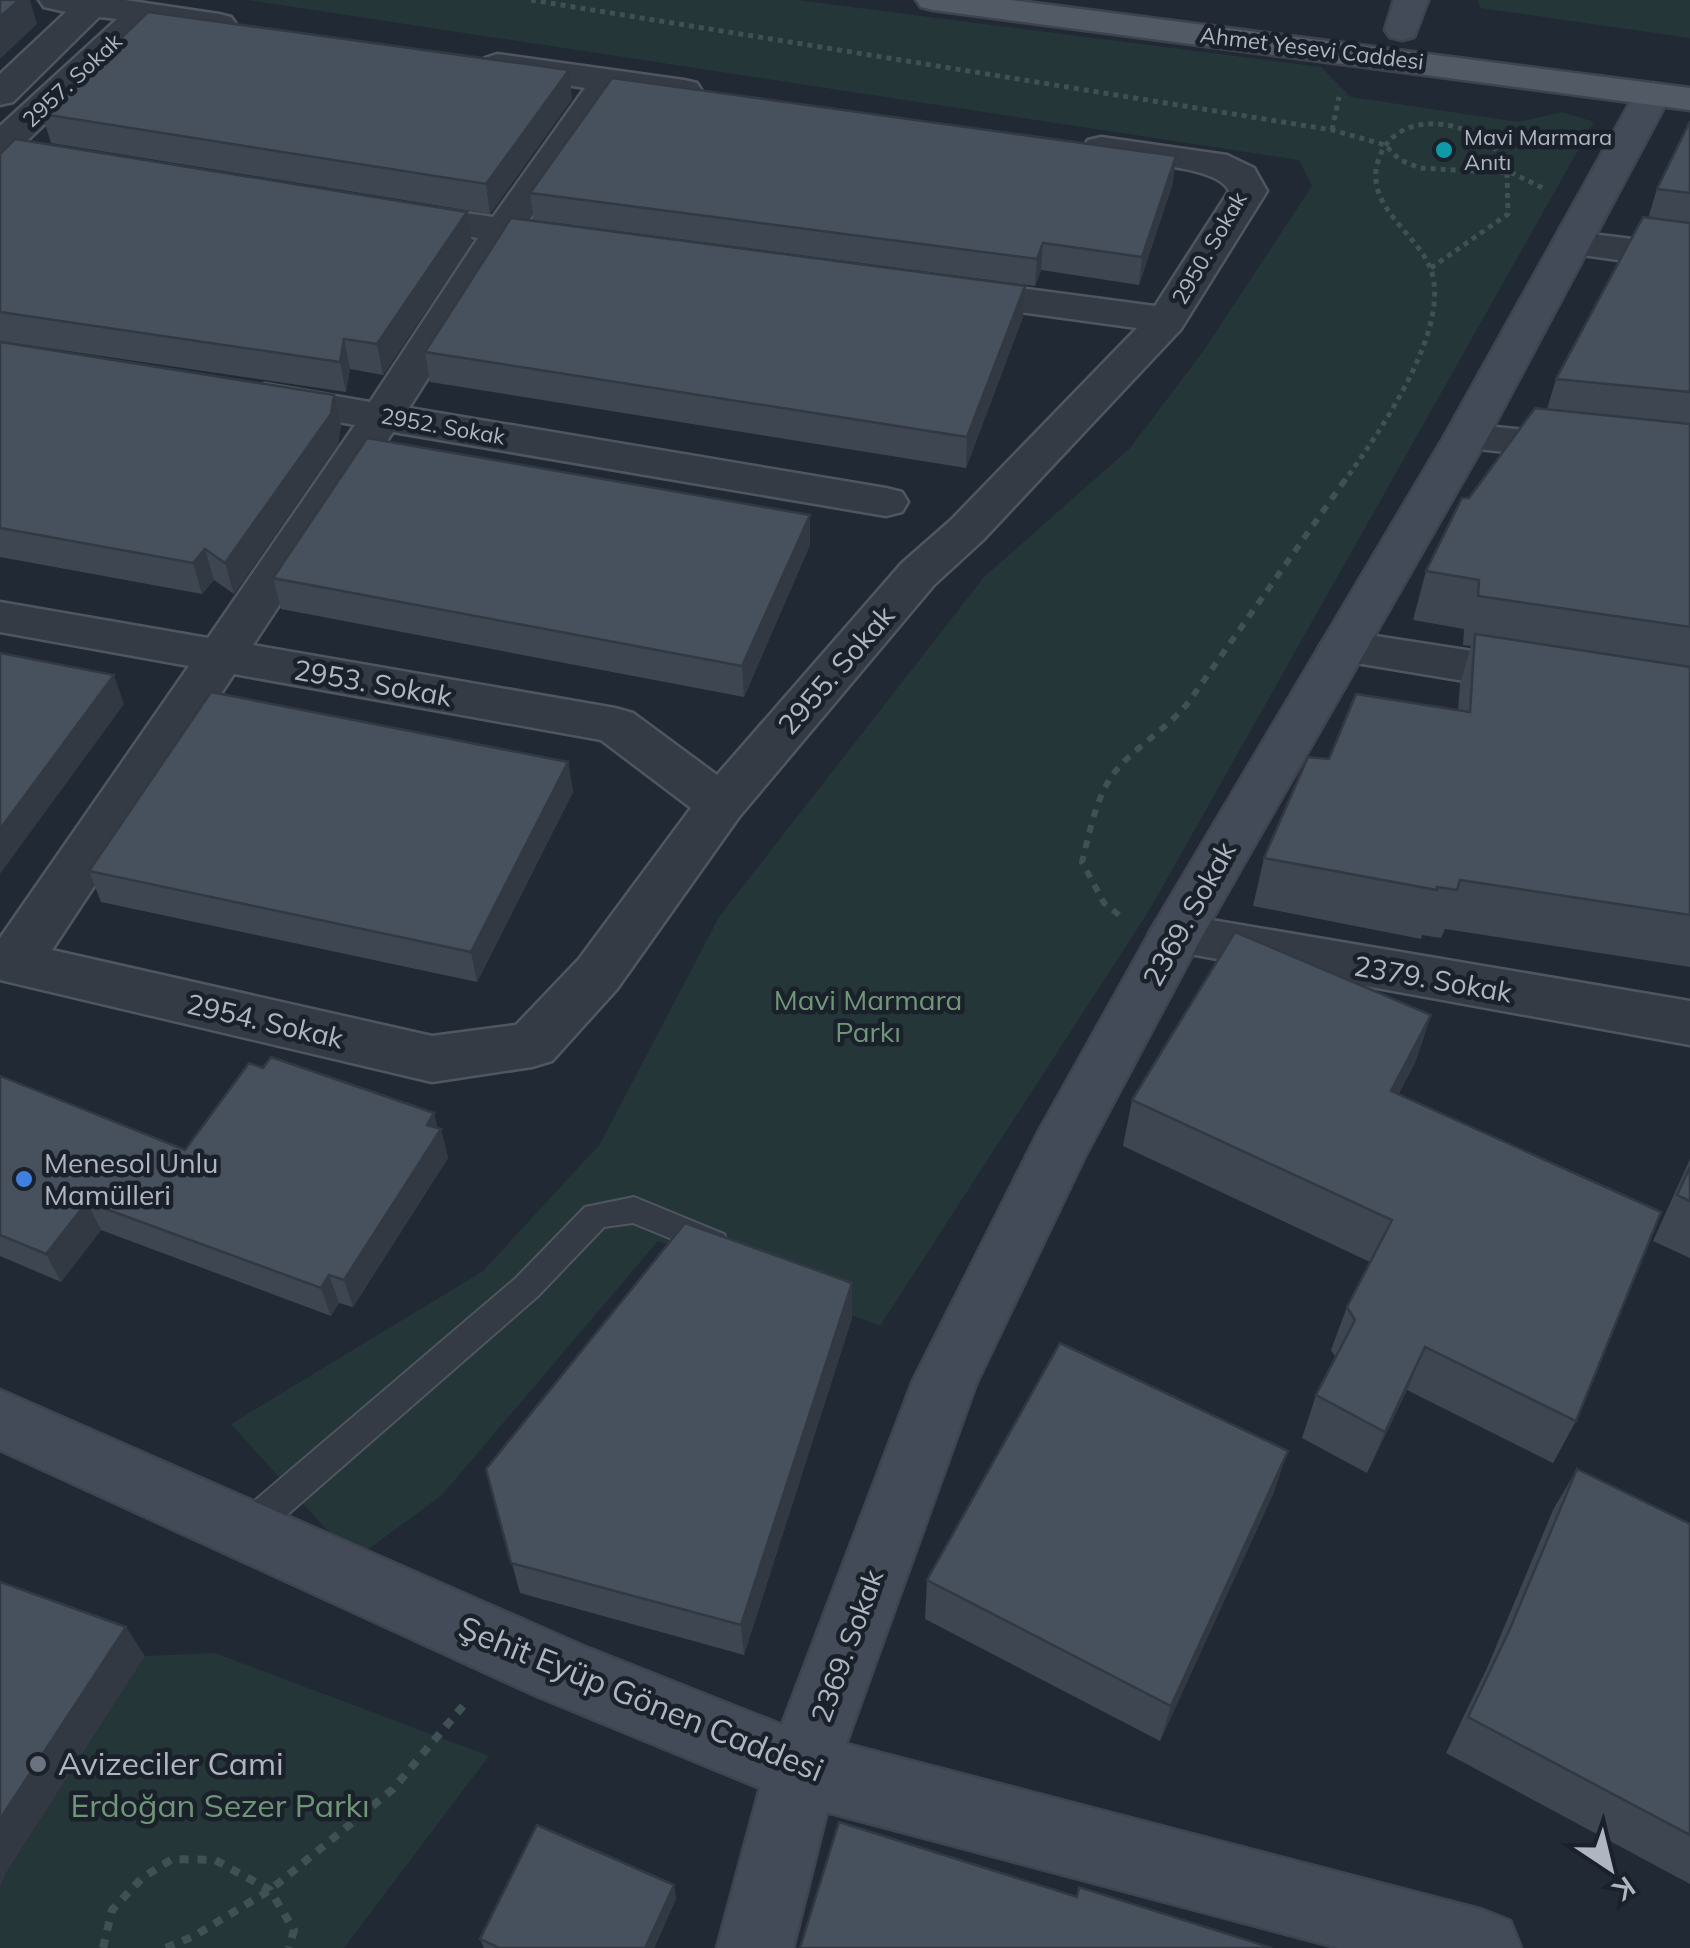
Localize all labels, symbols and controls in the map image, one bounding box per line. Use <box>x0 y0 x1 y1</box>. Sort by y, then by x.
street label: Ahmet Yesevi Caddesi <box>1199 20 1425 76</box>
street label: 2957. Sokak <box>17 26 128 133</box>
place label: Mavi Marmara Anıtı <box>1464 123 1612 176</box>
marker: Mavi Marmara Anıtı <box>1433 139 1455 161</box>
street label: 2950. Sokak <box>1165 186 1253 309</box>
street label: 2952. Sokak <box>379 401 508 451</box>
street label: 2955. Sokak <box>770 597 902 741</box>
street label: 2953. Sokak <box>291 651 455 714</box>
street label: 2369. Sokak <box>1135 835 1243 992</box>
street label: 2379. Sokak <box>1351 947 1515 1010</box>
park label: Mavi Marmara Parkı <box>774 982 962 1049</box>
street label: 2954. Sokak <box>183 985 347 1056</box>
place label: Menesol Unlu Mamülleri <box>44 1145 218 1212</box>
marker: Menesol Unlu Mamülleri <box>13 1168 35 1190</box>
street label: 2369. Sokak <box>803 1564 891 1727</box>
street label: Şehit Eyüp Gönen Caddesi <box>453 1607 829 1790</box>
place label: Avizeciler Cami <box>58 1743 284 1783</box>
marker: Avizeciler Cami <box>27 1753 49 1775</box>
park label: Erdoğan Sezer Parkı <box>70 1785 370 1825</box>
north arrow <box>1560 1818 1660 1918</box>
text: K <box>1606 1869 1642 1909</box>

